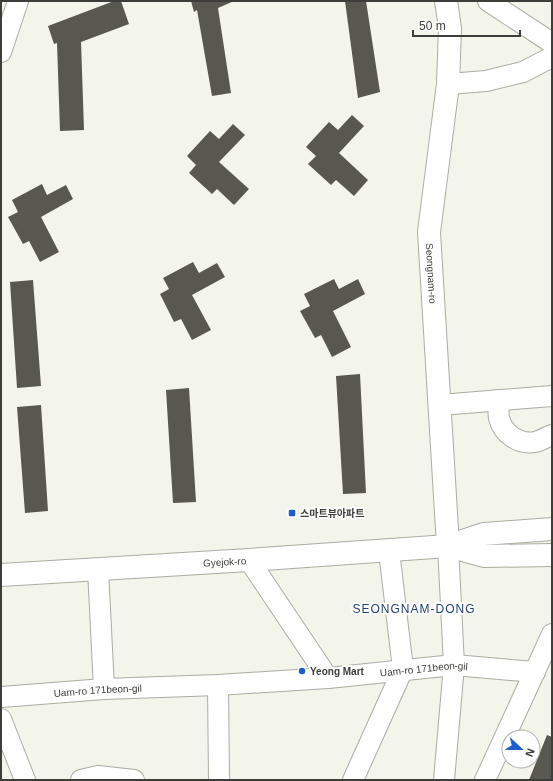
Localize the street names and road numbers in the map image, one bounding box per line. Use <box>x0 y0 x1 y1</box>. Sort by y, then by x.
street label: Seongnam-ro <box>424 243 439 304</box>
street label: Gyejok-ro <box>203 555 247 568</box>
street label: Uam-ro 171beon-gil <box>379 659 468 678</box>
street label: Uam-ro 171beon-gil <box>53 682 142 698</box>

